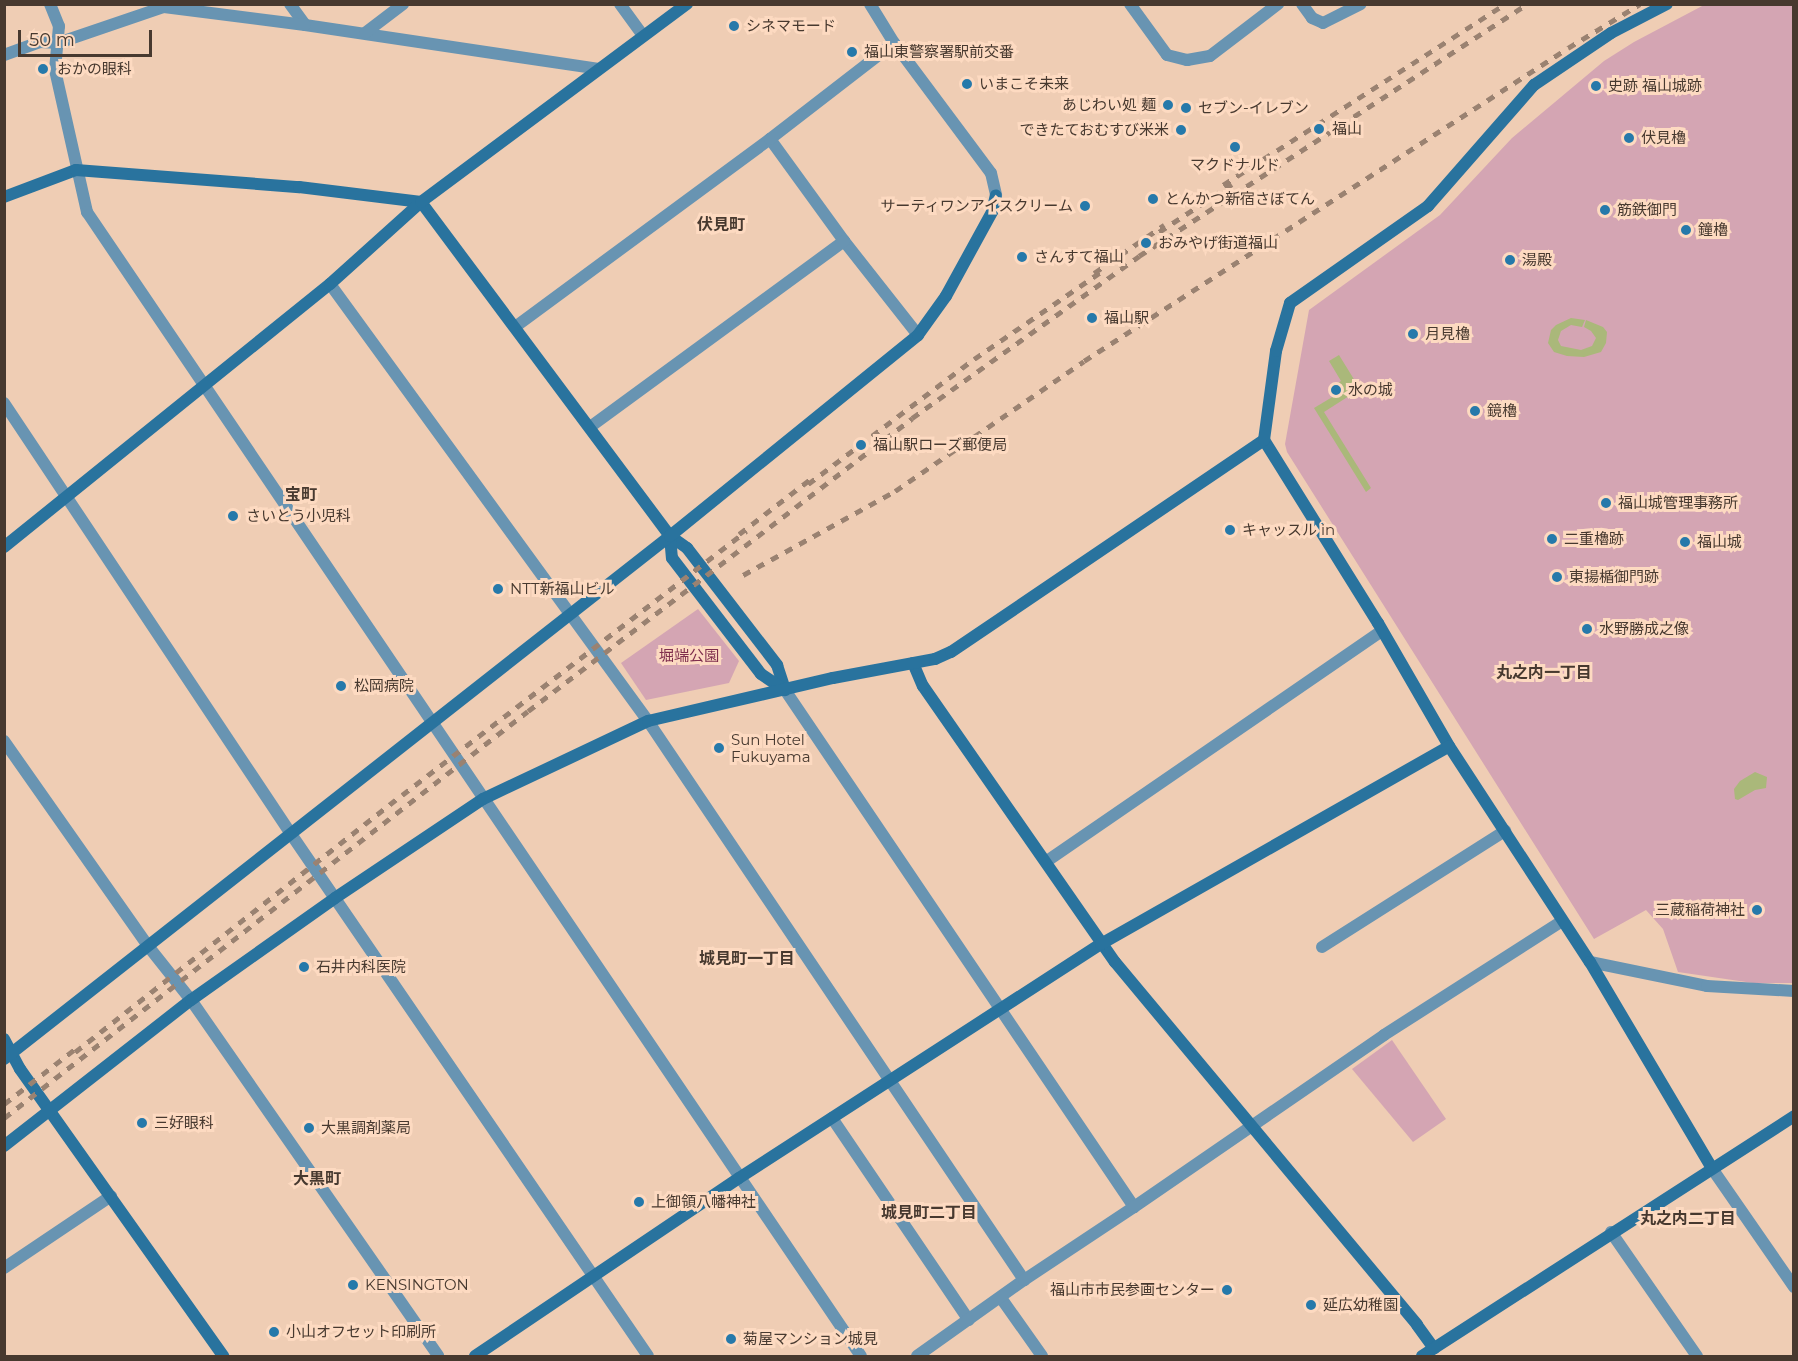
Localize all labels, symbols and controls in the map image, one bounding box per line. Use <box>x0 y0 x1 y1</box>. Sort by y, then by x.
place label: シネマモード <box>746 17 836 35</box>
scale bar <box>21 18 154 56</box>
marker: シネマモード <box>727 19 741 33</box>
text: 50 m <box>29 29 75 51</box>
place label: 福山東警察署駅前交番 <box>864 43 1014 61</box>
marker: 福山東警察署駅前交番 <box>845 45 859 59</box>
marker: おかの眼科 <box>34 60 52 78</box>
place label: おかの眼科 <box>57 60 132 78</box>
place label: いまこそ未来 <box>979 75 1069 93</box>
marker: いまこそ未来 <box>960 77 974 91</box>
place label: 史跡 福山城跡 <box>1608 77 1702 95</box>
marker: 史跡 福山城跡 <box>1589 79 1603 93</box>
place label: あじわい処 麺 <box>1062 96 1156 114</box>
marker: あじわい処 麺 <box>1161 98 1175 112</box>
place label: セブン-イレブン <box>1198 99 1309 117</box>
marker: セブン-イレブン <box>1179 101 1193 115</box>
marker: 福山 <box>1310 120 1328 138</box>
place label: 福山 <box>1332 120 1362 138</box>
place label: できたておむすび米米 <box>1019 121 1169 139</box>
marker: できたておむすび米米 <box>1174 123 1188 137</box>
place label: 伏見櫓 <box>1641 129 1686 147</box>
marker: 伏見櫓 <box>1622 131 1636 145</box>
marker: マクドナルド <box>1228 140 1242 154</box>
place label: マクドナルド <box>1190 156 1280 174</box>
place label: とんかつ新宿さぼてん <box>1165 190 1315 208</box>
marker: とんかつ新宿さぼてん <box>1146 192 1160 206</box>
place label: サーティワンアイスクリーム <box>878 197 1073 215</box>
marker: サーティワンアイスクリーム <box>1078 199 1092 213</box>
place label: 筋鉄御門 <box>1617 201 1677 219</box>
marker: 筋鉄御門 <box>1598 203 1612 217</box>
district label: 伏見町 <box>697 215 745 235</box>
place label: 鐘櫓 <box>1698 221 1728 239</box>
marker: 鐘櫓 <box>1679 223 1693 237</box>
place label: おみやげ街道福山 <box>1158 234 1278 252</box>
marker: おみやげ街道福山 <box>1139 236 1153 250</box>
place label: さんすて福山 <box>1034 248 1124 266</box>
marker: さんすて福山 <box>1015 250 1029 264</box>
place label: 湯殿 <box>1522 251 1552 269</box>
marker: 湯殿 <box>1503 253 1517 267</box>
place label: 福山駅 <box>1104 309 1149 327</box>
marker: 福山駅 <box>1085 311 1099 325</box>
place label: 月見櫓 <box>1425 325 1470 343</box>
marker: 月見櫓 <box>1406 327 1420 341</box>
place label: 水の城 <box>1348 381 1393 399</box>
marker: 水の城 <box>1329 383 1343 397</box>
place label: 鏡櫓 <box>1487 402 1517 420</box>
marker: 鏡櫓 <box>1468 404 1482 418</box>
place label: 福山駅ローズ郵便局 <box>873 436 1008 454</box>
marker: 福山駅ローズ郵便局 <box>854 438 868 452</box>
district label: 宝町 <box>285 485 317 505</box>
place label: 福山城管理事務所 <box>1618 494 1738 512</box>
marker: 福山城管理事務所 <box>1599 496 1613 510</box>
marker: さいとう小児科 <box>224 507 242 525</box>
place label: さいとう小児科 <box>246 507 351 525</box>
place label: キャッスル in <box>1242 521 1335 539</box>
marker: キャッスル in <box>1223 523 1237 537</box>
place label: 二重櫓跡 <box>1564 530 1624 548</box>
marker: 二重櫓跡 <box>1545 532 1559 546</box>
place label: 福山城 <box>1697 533 1742 551</box>
marker: 福山城 <box>1678 535 1692 549</box>
place label: 東揚楯御門跡 <box>1569 568 1659 586</box>
marker: 東揚楯御門跡 <box>1550 570 1564 584</box>
place label: NTT新福山ビル <box>510 580 615 598</box>
marker: NTT新福山ビル <box>491 582 505 596</box>
place label: 水野勝成之像 <box>1599 620 1689 638</box>
marker: 水野勝成之像 <box>1580 622 1594 636</box>
park label: 堀端公園 <box>659 647 719 665</box>
district label: 丸之内一丁目 <box>1496 663 1592 683</box>
marker: 松岡病院 <box>332 677 350 695</box>
place label: 松岡病院 <box>354 677 414 695</box>
place label: Sun Hotel Fukuyama <box>731 730 811 765</box>
marker: Sun Hotel Fukuyama <box>712 741 726 755</box>
place label: 三蔵稲荷神社 <box>1655 901 1745 919</box>
marker: 三蔵稲荷神社 <box>1750 903 1764 917</box>
district label: 城見町一丁目 <box>699 949 795 969</box>
place label: 石井内科医院 <box>316 958 406 976</box>
marker: 石井内科医院 <box>297 960 311 974</box>
place label: 三好眼科 <box>154 1114 214 1132</box>
marker: 三好眼科 <box>135 1116 149 1130</box>
place label: 大黒調剤薬局 <box>321 1119 411 1137</box>
marker: 大黒調剤薬局 <box>302 1121 316 1135</box>
district label: 大黒町 <box>293 1169 341 1189</box>
place label: 上御領八幡神社 <box>651 1193 756 1211</box>
marker: 上御領八幡神社 <box>632 1195 646 1209</box>
district label: 城見町二丁目 <box>881 1203 977 1223</box>
district label: 丸之内二丁目 <box>1640 1209 1736 1229</box>
place label: KENSINGTON <box>365 1276 469 1294</box>
marker: KENSINGTON <box>346 1278 360 1292</box>
place label: 福山市市民参画センター <box>1050 1281 1215 1299</box>
marker: 福山市市民参画センター <box>1220 1283 1234 1297</box>
place label: 延広幼稚園 <box>1323 1296 1398 1314</box>
marker: 延広幼稚園 <box>1304 1298 1318 1312</box>
place label: 小山オフセット印刷所 <box>286 1323 436 1341</box>
marker: 小山オフセット印刷所 <box>267 1325 281 1339</box>
place label: 菊屋マンション城見 <box>743 1330 878 1348</box>
marker: 菊屋マンション城見 <box>724 1332 738 1346</box>

